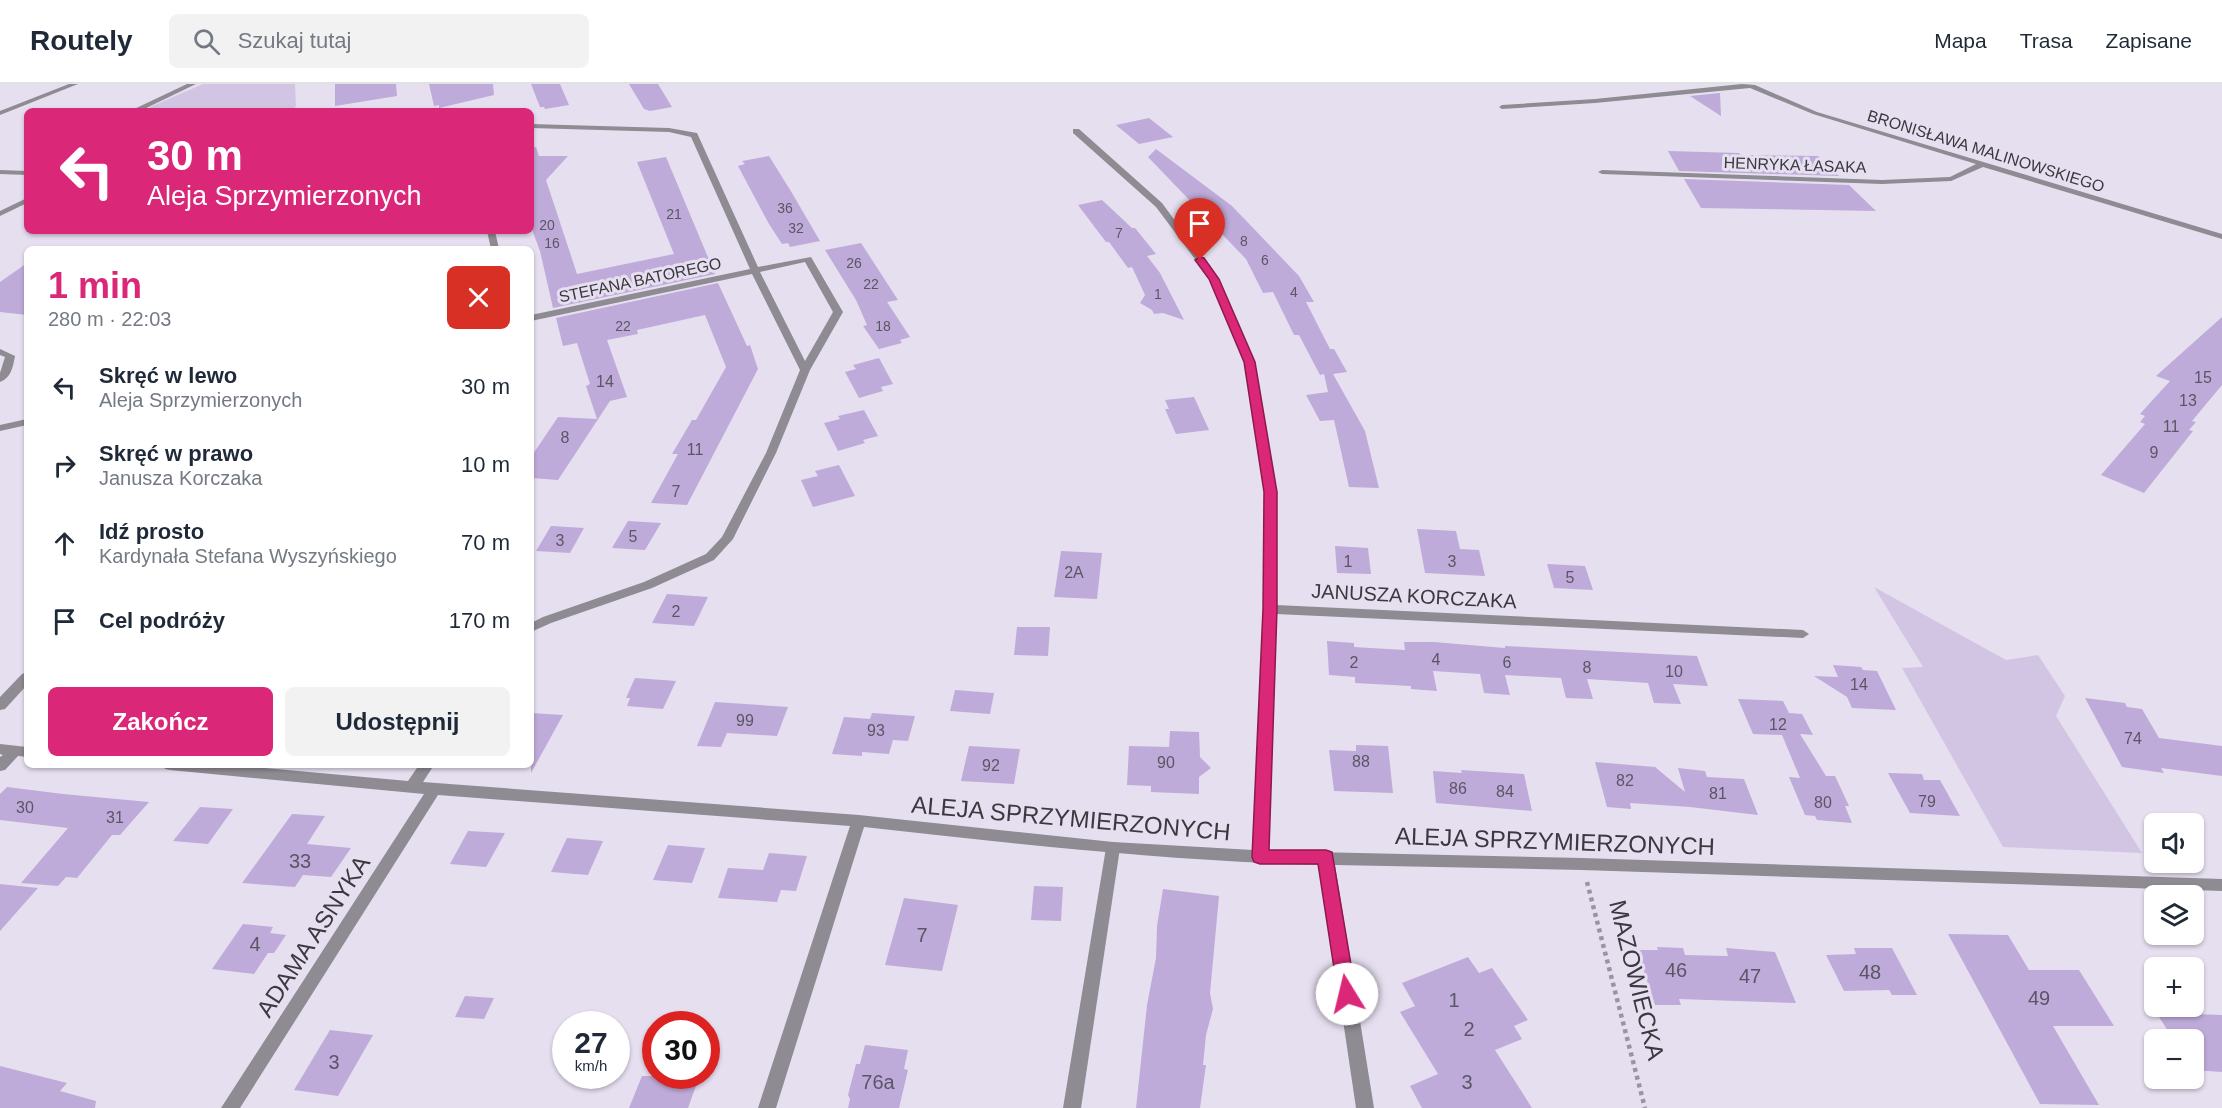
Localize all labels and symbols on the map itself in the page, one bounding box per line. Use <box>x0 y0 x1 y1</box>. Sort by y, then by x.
street label: BRONISŁAWA MALINOWSKIEGO <box>1865 107 2107 195</box>
street label: HENRYKA ŁASAKA <box>1723 154 1867 176</box>
pin <box>1174 198 1225 260</box>
house number: 36 <box>777 200 793 216</box>
house number: 21 <box>666 206 682 222</box>
house number: 20 <box>539 217 555 233</box>
house number: 32 <box>788 220 804 236</box>
house number: 7 <box>1115 225 1123 241</box>
house number: 8 <box>1240 233 1248 249</box>
house number: 16 <box>544 235 560 251</box>
house number: 6 <box>1261 252 1269 268</box>
street label: STEFANA BATOREGO <box>557 254 723 306</box>
house number: 26 <box>846 255 862 271</box>
house number: 22 <box>863 276 879 292</box>
house number: 4 <box>1290 284 1298 300</box>
house number: 1 <box>1154 286 1162 302</box>
house number: 22 <box>615 318 631 334</box>
house number: 18 <box>875 318 891 334</box>
house number: 15 <box>2194 369 2212 386</box>
house number: 14 <box>596 373 614 390</box>
house number: 13 <box>2179 392 2197 409</box>
house number: 11 <box>2163 418 2179 435</box>
house number: 8 <box>561 429 570 446</box>
house number: 11 <box>687 441 703 458</box>
house number: 9 <box>2150 444 2159 461</box>
house number: 7 <box>672 483 681 500</box>
house number: 5 <box>629 528 638 545</box>
house number: 3 <box>556 532 565 549</box>
house number: 1 <box>1344 553 1353 570</box>
house number: 3 <box>1448 553 1457 570</box>
house number: 2A <box>1064 564 1084 581</box>
house number: 5 <box>1566 569 1575 586</box>
street label: JANUSZA KORCZAKA <box>1311 580 1518 612</box>
house number: 2 <box>672 603 681 620</box>
house number: 4 <box>1432 651 1441 668</box>
house number: 2 <box>1350 654 1359 671</box>
house number: 6 <box>1503 654 1512 671</box>
house number: 8 <box>1583 659 1592 676</box>
house number: 10 <box>1665 663 1683 680</box>
house number: 14 <box>1850 676 1868 693</box>
house number: 99 <box>736 712 754 729</box>
house number: 12 <box>1769 716 1787 733</box>
house number: 93 <box>867 722 885 739</box>
house number: 74 <box>2124 730 2142 747</box>
house number: 88 <box>1352 753 1370 770</box>
house number: 90 <box>1157 754 1175 771</box>
house number: 92 <box>982 757 1000 774</box>
house number: 82 <box>1616 772 1634 789</box>
house number: 86 <box>1449 780 1467 797</box>
house number: 84 <box>1496 783 1514 800</box>
house number: 81 <box>1709 785 1727 802</box>
street label: ALEJA SPRZYMIERZONYCH <box>910 791 1232 845</box>
house number: 79 <box>1918 793 1936 810</box>
house number: 80 <box>1814 794 1832 811</box>
house number: 30 <box>16 799 34 816</box>
house number: 31 <box>106 809 124 826</box>
street label: ALEJA SPRZYMIERZONYCH <box>1395 822 1715 860</box>
street label: ADAMA ASNYKA <box>251 850 375 1022</box>
house number: 33 <box>289 850 311 872</box>
street label: MAZOWIECKA <box>1604 897 1670 1063</box>
house number: 7 <box>916 924 928 946</box>
house number: 4 <box>249 933 261 955</box>
house number: 46 <box>1665 959 1687 981</box>
house number: 48 <box>1859 961 1881 983</box>
position arrow <box>1315 962 1379 1026</box>
house number: 47 <box>1739 965 1761 987</box>
house number: 49 <box>2028 987 2050 1009</box>
house number: 1 <box>1448 989 1460 1011</box>
speed limit sign: 30 <box>642 1011 720 1089</box>
house number: 2 <box>1463 1018 1475 1040</box>
house number: 3 <box>328 1051 340 1073</box>
house number: 76a <box>861 1071 896 1093</box>
house number: 3 <box>1461 1071 1473 1093</box>

